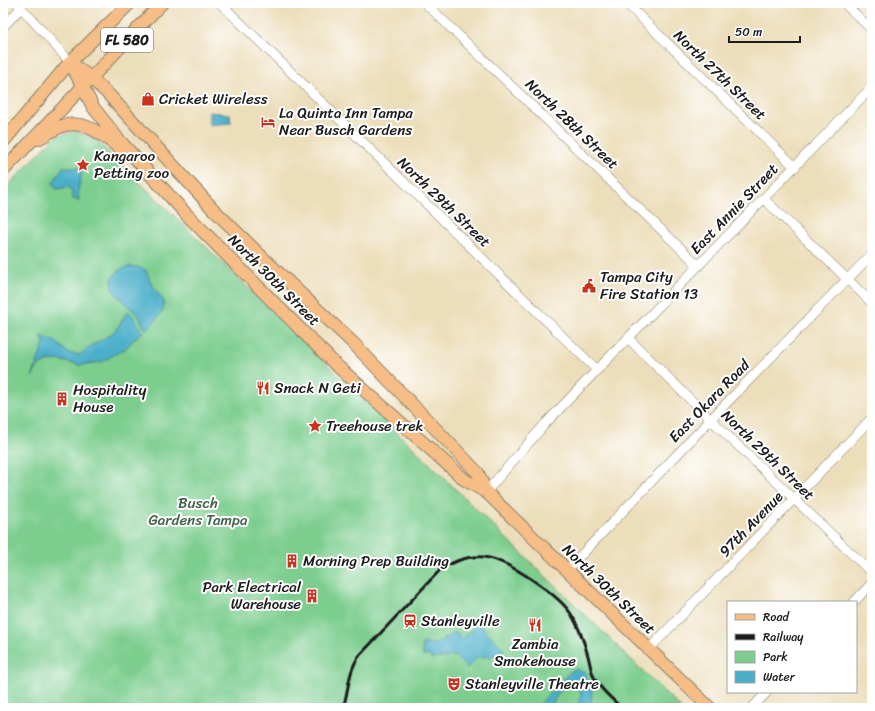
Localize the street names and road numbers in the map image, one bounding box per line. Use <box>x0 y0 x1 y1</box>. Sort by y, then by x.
street label: North 27th Street <box>667 23 773 127</box>
road number: FL 580 <box>101 28 153 52</box>
street label: North 28th Street <box>519 72 625 176</box>
street label: North 29th Street <box>391 150 497 254</box>
street label: East Annie Street <box>683 157 785 261</box>
street label: North 30th Street <box>222 228 327 333</box>
street label: East Okara Road <box>662 352 757 449</box>
street label: North 29th Street <box>715 403 821 507</box>
street label: 97th Avenue <box>712 485 790 563</box>
street label: North 30th Street <box>556 537 662 641</box>

